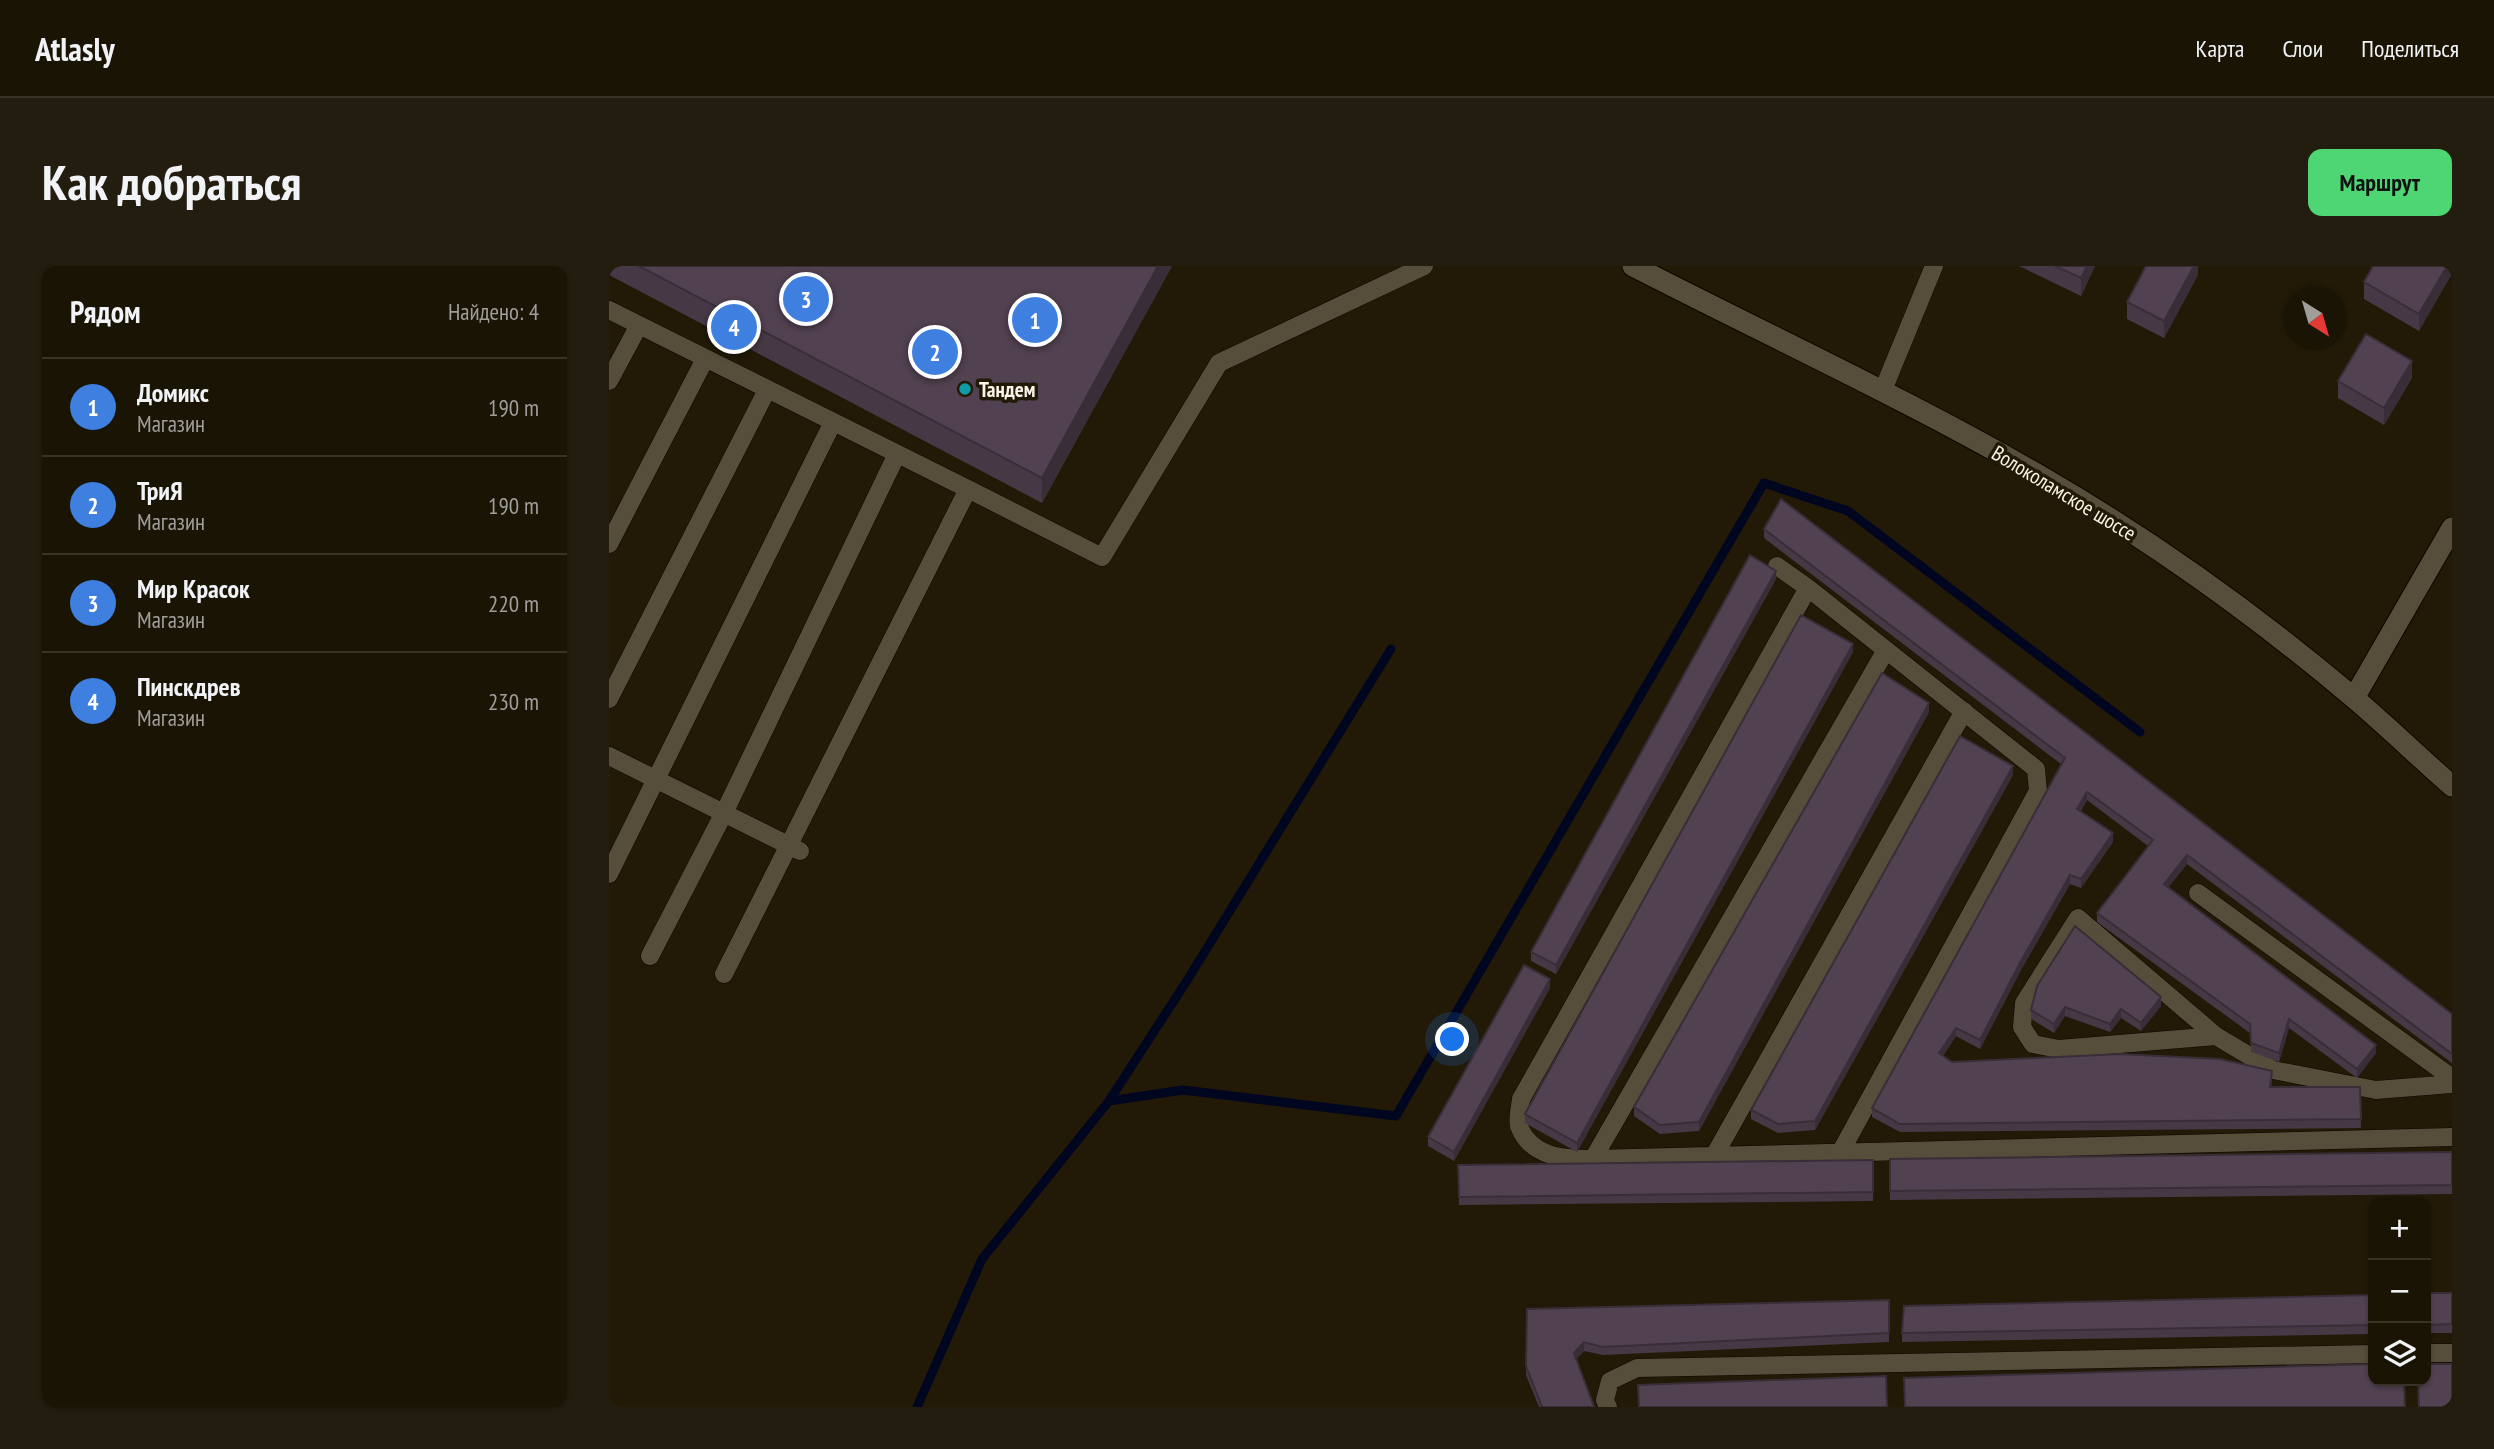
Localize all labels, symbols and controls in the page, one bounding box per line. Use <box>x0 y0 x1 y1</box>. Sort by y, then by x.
text: Atlasly <box>35 27 115 70</box>
text: Карта <box>2196 33 2244 64</box>
text: Слои <box>2282 33 2323 64</box>
text: Поделиться <box>2361 33 2459 64</box>
button: Маршрут <box>2308 149 2452 216</box>
text: Как добраться <box>42 150 301 214</box>
pin: 3 <box>783 273 829 325</box>
north arrow <box>2284 287 2347 350</box>
text: Рядом <box>70 292 141 331</box>
pin: 1 <box>1012 294 1058 346</box>
text: Найдено: 4 <box>448 297 539 326</box>
pin: 4 <box>711 301 757 353</box>
pin: 2 <box>912 326 958 378</box>
text: Домикс <box>137 376 209 409</box>
place label: Тандем <box>979 376 1036 403</box>
marker: Тандем <box>957 381 973 397</box>
text: 1 <box>88 393 99 422</box>
text: 190 m <box>488 393 539 422</box>
text: Магазин <box>137 409 205 438</box>
street label: Волоколамское шоссе <box>1987 439 2141 547</box>
text: ТриЯ <box>137 474 183 507</box>
text: 2 <box>88 491 99 520</box>
text: 190 m <box>488 491 539 520</box>
text: Магазин <box>137 507 205 536</box>
text: Мир Красок <box>137 572 250 605</box>
text: 3 <box>88 589 99 618</box>
text: 220 m <box>488 589 539 618</box>
text: Магазин <box>137 605 205 634</box>
text: Пинскдрев <box>137 670 241 703</box>
text: 4 <box>88 687 99 716</box>
text: 230 m <box>488 687 539 716</box>
text: Магазин <box>137 703 205 732</box>
your location <box>1435 1022 1469 1056</box>
map controls <box>2368 1197 2431 1386</box>
button: + <box>2368 1197 2431 1260</box>
button: − <box>2368 1260 2431 1323</box>
button: layers <box>2368 1323 2431 1386</box>

